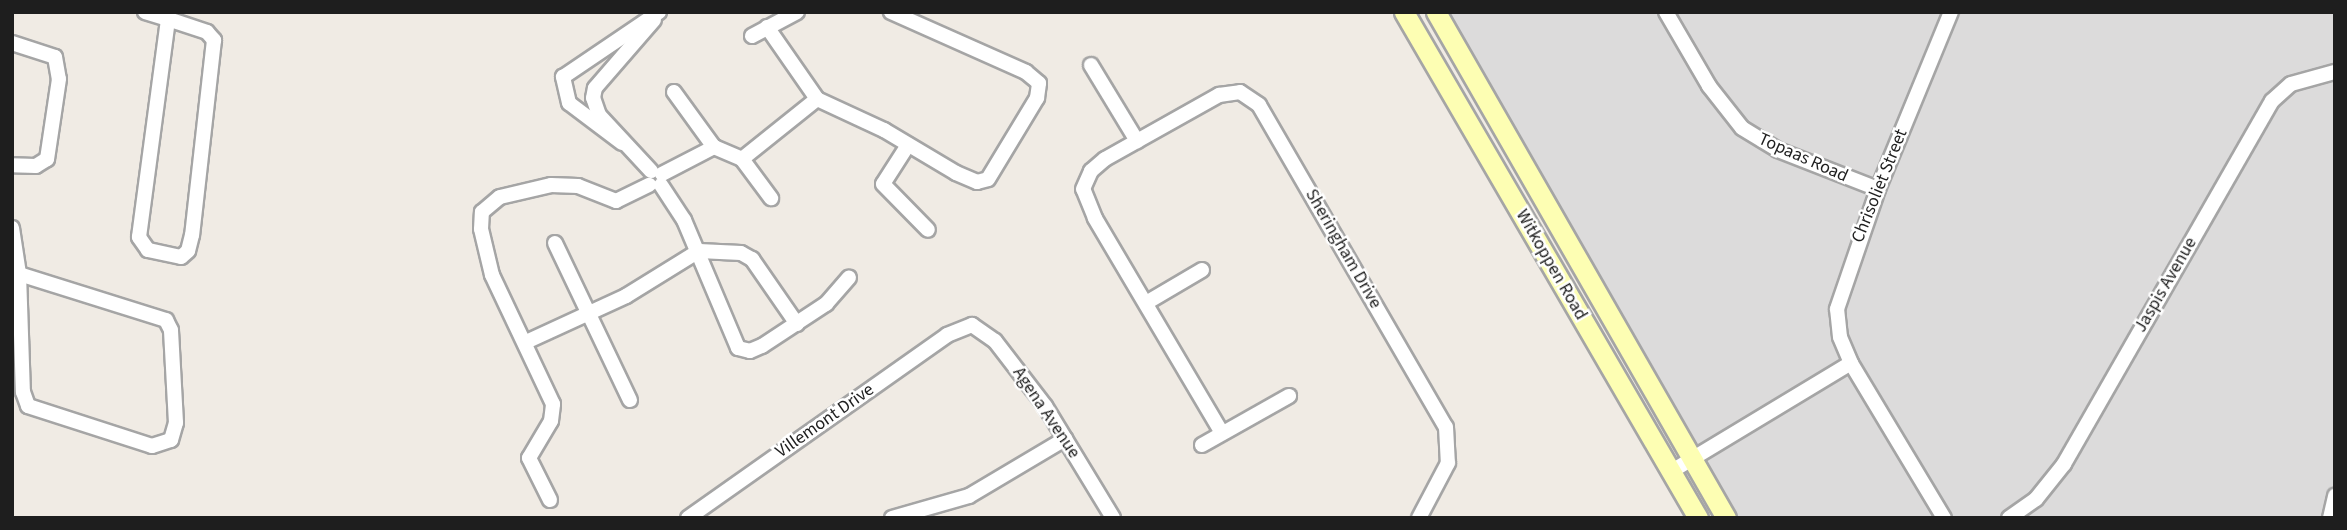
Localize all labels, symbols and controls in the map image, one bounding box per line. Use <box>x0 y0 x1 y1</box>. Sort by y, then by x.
street label: Chrisoliet Street <box>1847 126 1913 246</box>
street label: Topaas Road <box>1755 129 1851 187</box>
street label: Sheringham Drive <box>1300 185 1386 313</box>
street label: Witkoppen Road <box>1511 206 1591 324</box>
street label: Jaspis Avenue <box>2130 234 2202 336</box>
street label: Agena Avenue <box>1008 363 1084 463</box>
street label: Villemont Drive <box>772 379 878 463</box>

